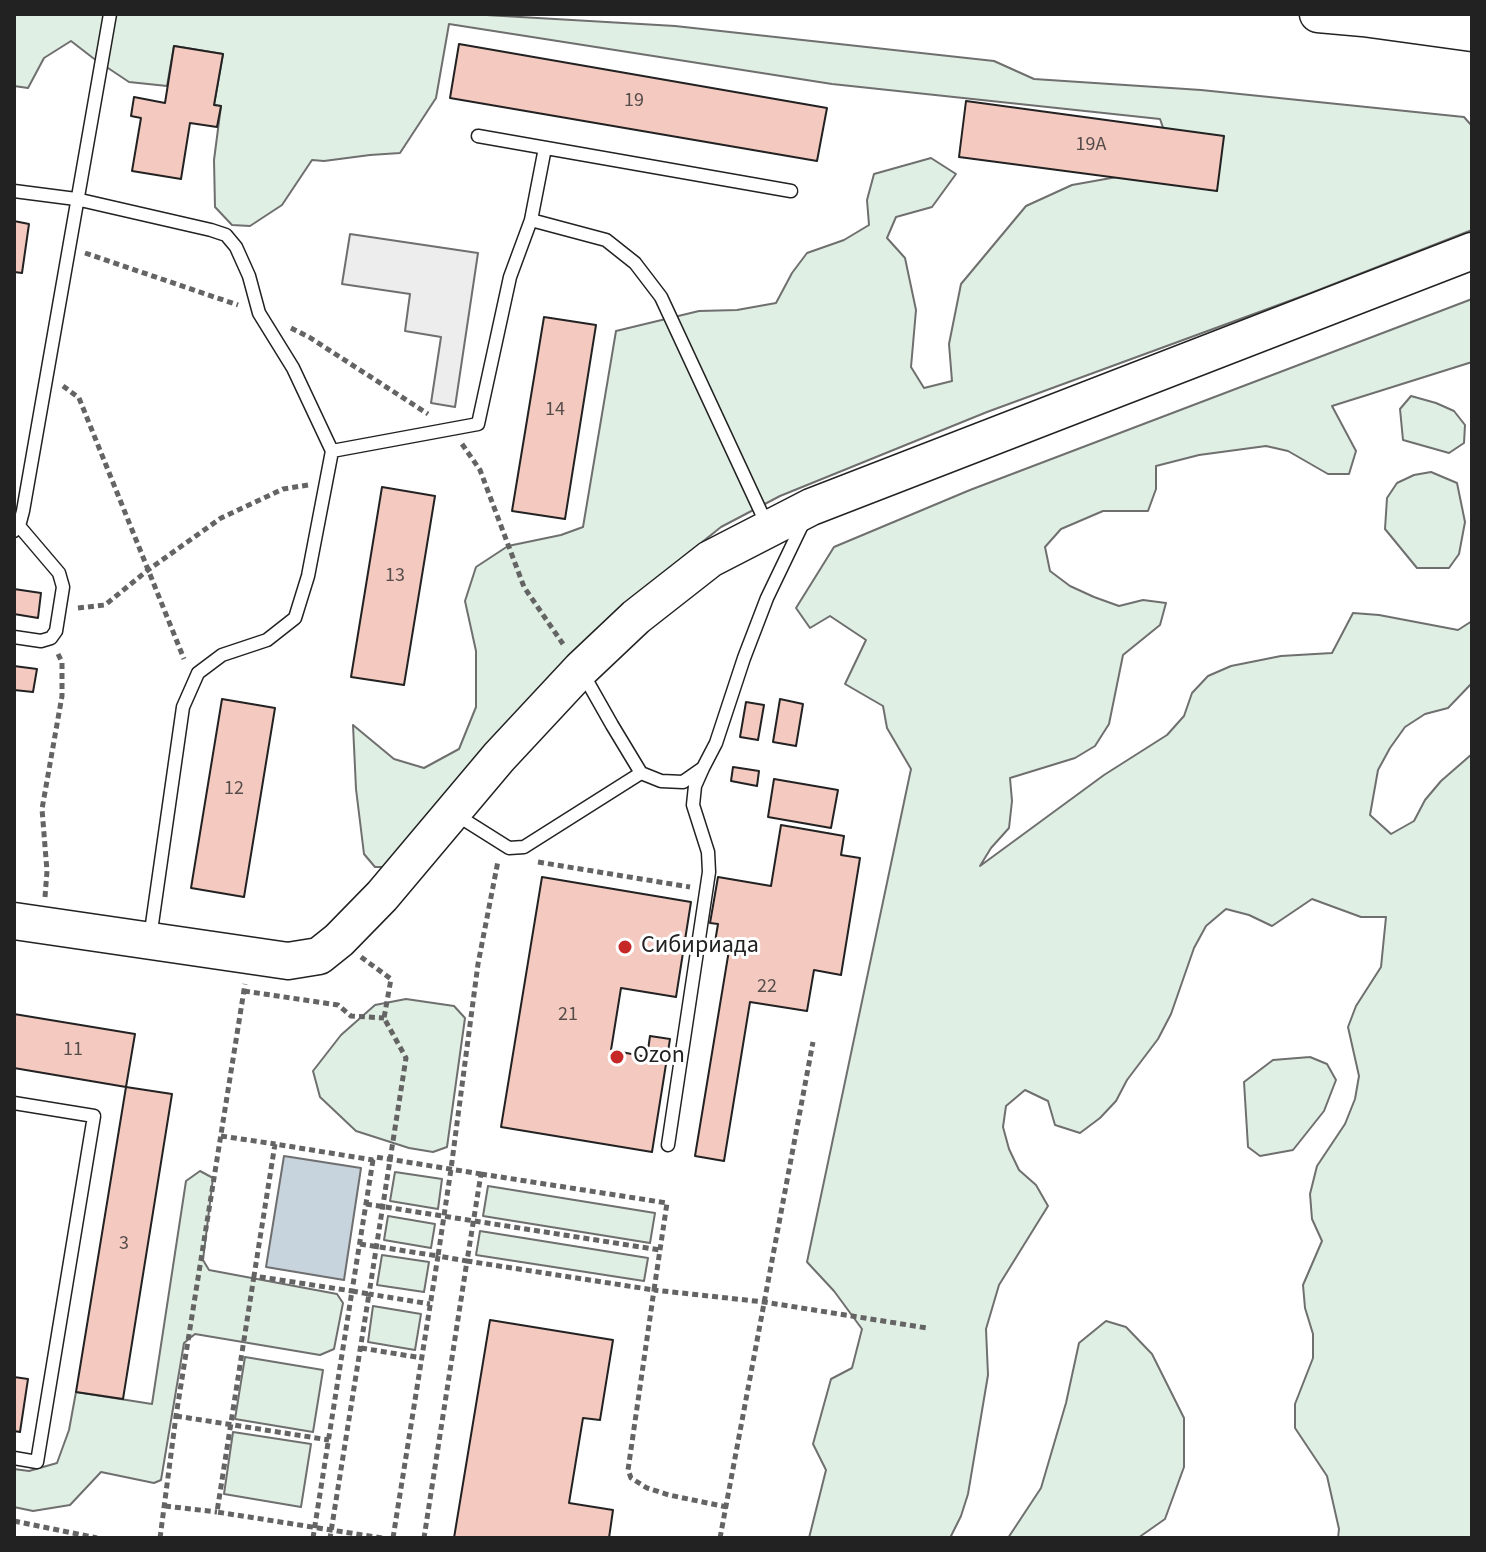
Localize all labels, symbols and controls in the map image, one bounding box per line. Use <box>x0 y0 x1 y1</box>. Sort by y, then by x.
house number: 19 <box>624 90 644 114</box>
house number: 19А <box>1076 134 1106 158</box>
house number: 14 <box>545 399 565 423</box>
house number: 13 <box>385 565 405 589</box>
house number: 12 <box>224 778 244 802</box>
place label: Сибириада <box>641 933 759 961</box>
marker: Сибириада <box>616 938 634 956</box>
house number: 22 <box>757 976 777 1000</box>
house number: 21 <box>558 1004 578 1028</box>
house number: 11 <box>63 1039 83 1063</box>
place label: Ozon <box>633 1043 685 1071</box>
marker: Ozon <box>608 1048 626 1066</box>
house number: 3 <box>119 1233 129 1257</box>

